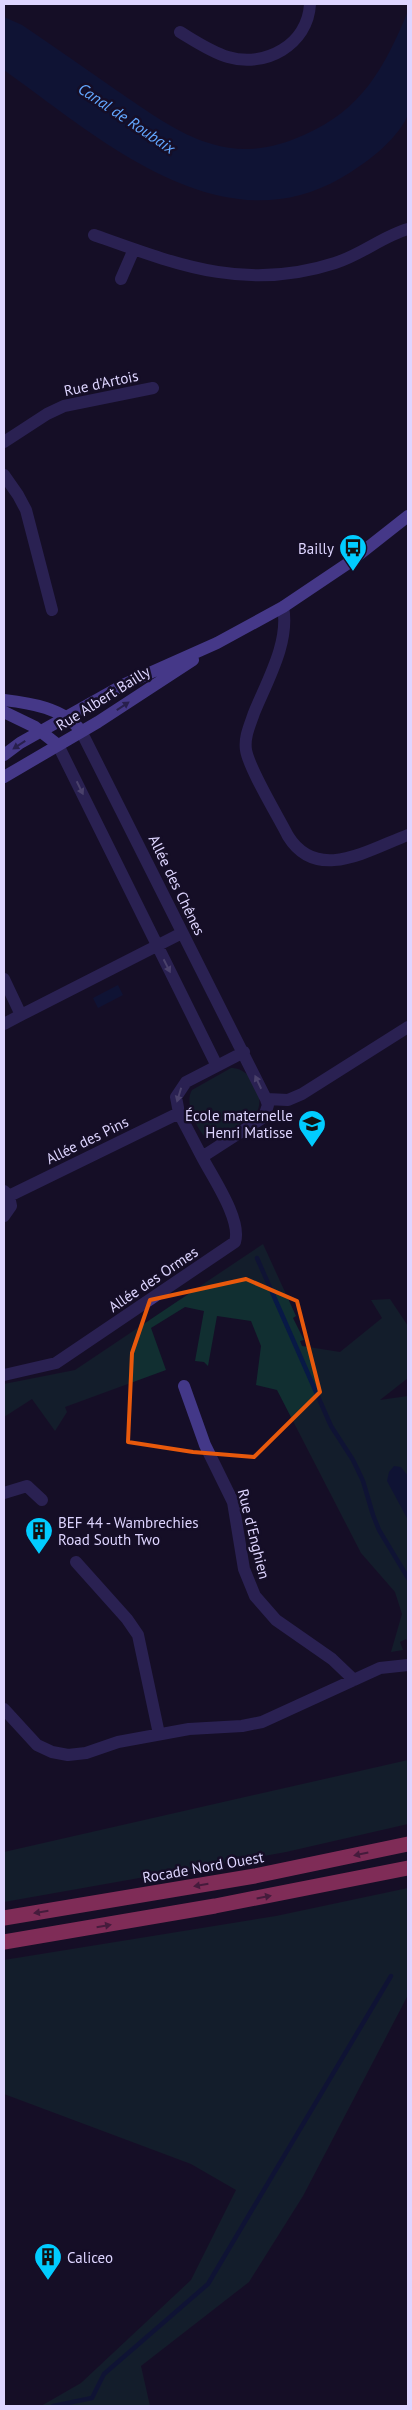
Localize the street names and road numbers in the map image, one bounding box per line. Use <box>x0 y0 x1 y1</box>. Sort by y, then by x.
street label: Rue d'Artois <box>62 366 140 400</box>
street label: Rue Albert Bailly <box>52 661 154 735</box>
street label: Allée des Chênes <box>145 832 209 938</box>
street label: Allée des Pins <box>43 1112 131 1168</box>
street label: Allée des Ormes <box>105 1242 201 1316</box>
street label: Rue d'Enghien <box>234 1487 274 1581</box>
street label: Rocade Nord Ouest <box>141 1847 265 1887</box>

